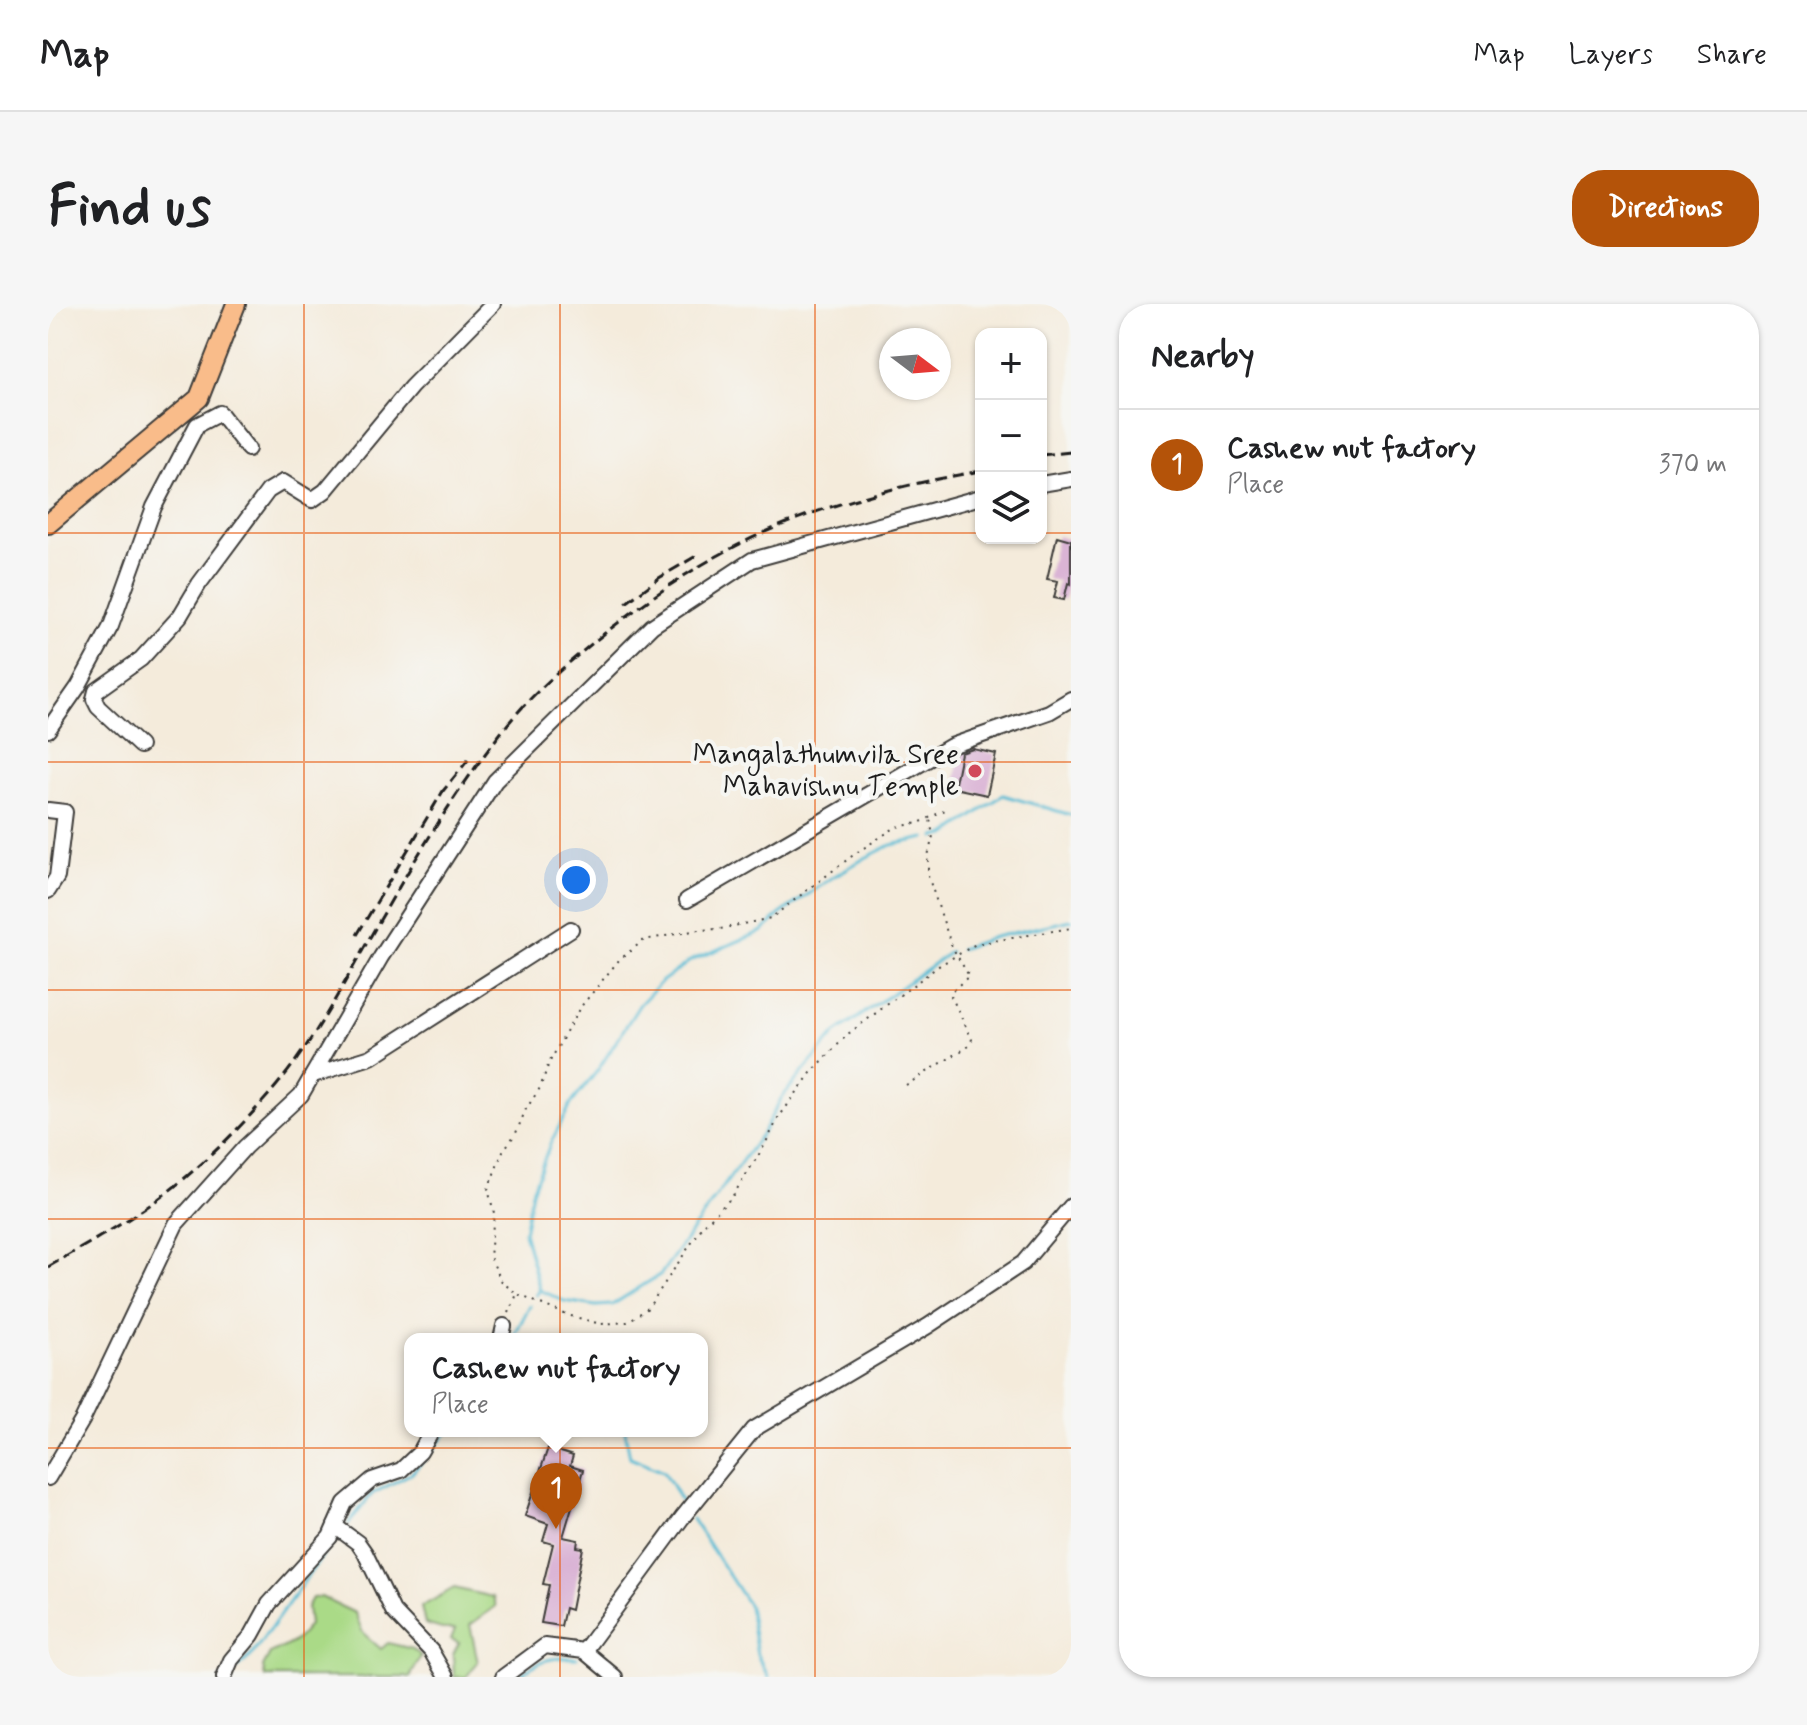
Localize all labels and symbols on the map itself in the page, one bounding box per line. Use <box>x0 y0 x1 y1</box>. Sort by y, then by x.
north arrow <box>879 328 951 400</box>
place label: Mangalathumvila Sree Mahavishnu Temple <box>693 737 959 806</box>
marker: Mangalathumvila Sree Mahavishnu Temple <box>966 762 984 780</box>
your location <box>556 860 596 900</box>
pin: 1 <box>530 1463 582 1529</box>

